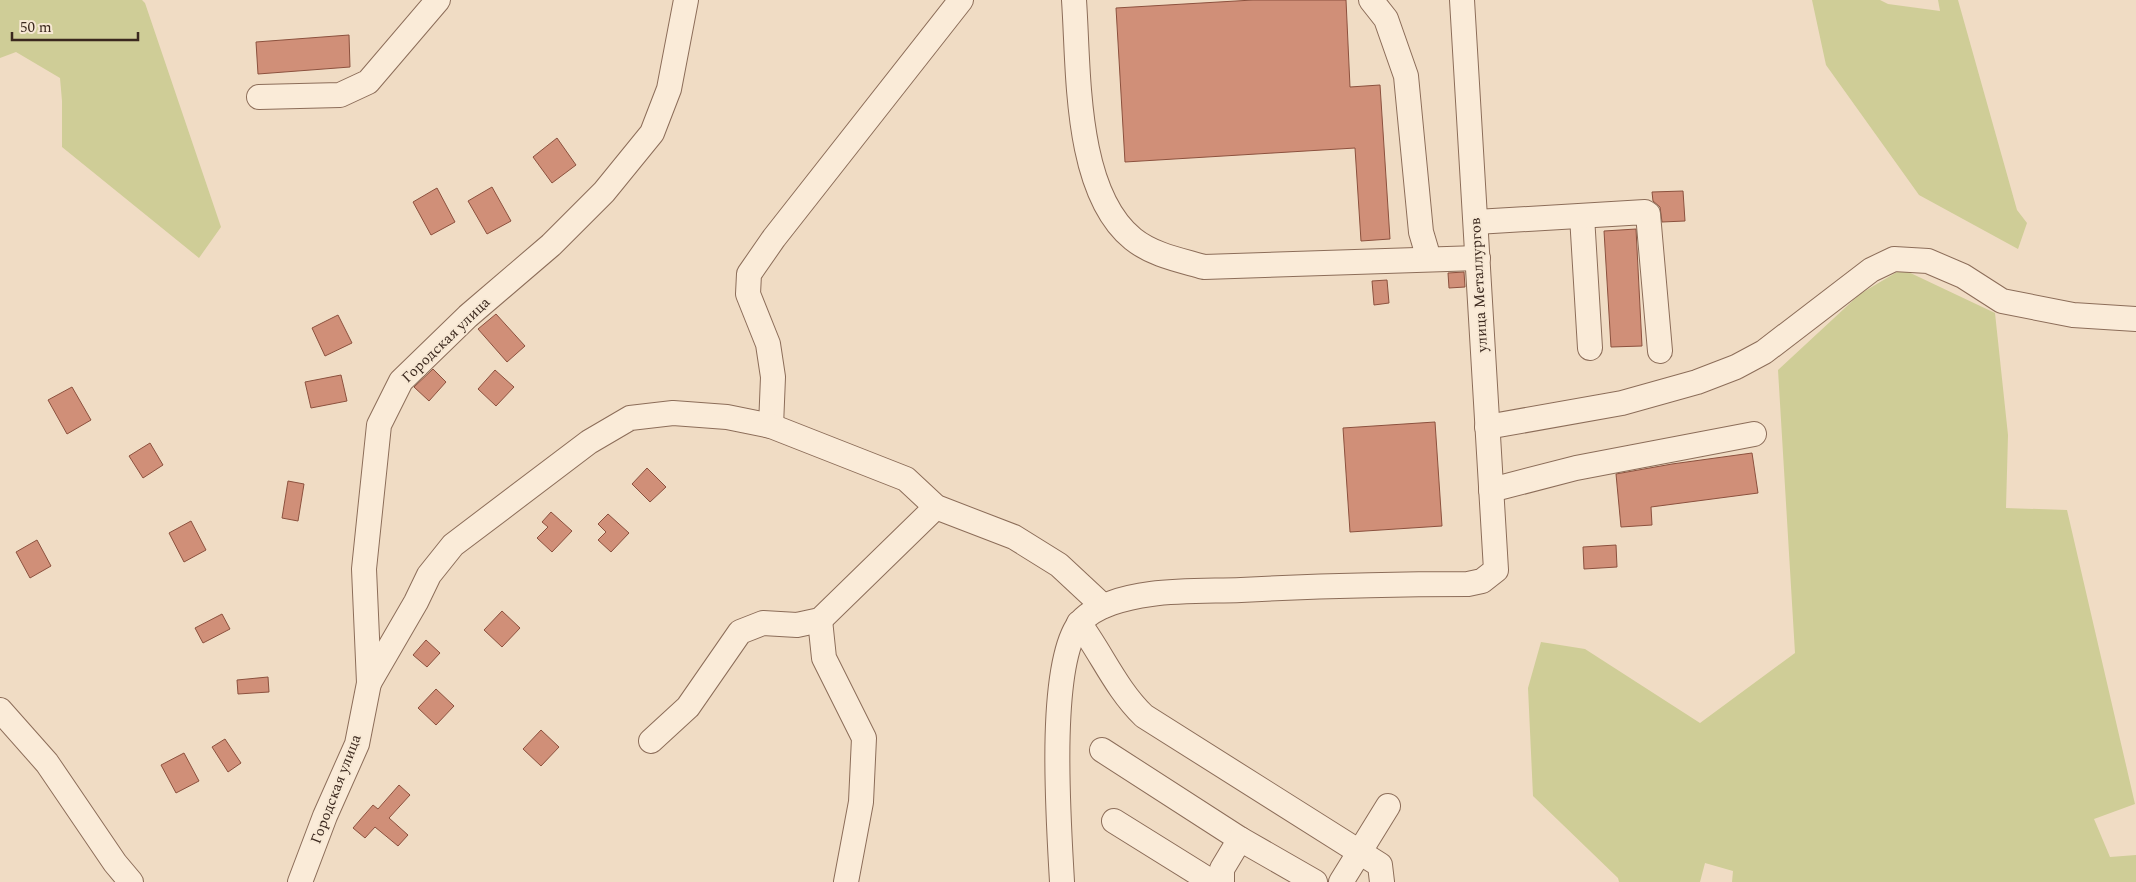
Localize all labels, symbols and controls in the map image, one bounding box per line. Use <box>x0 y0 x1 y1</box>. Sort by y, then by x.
scale bar <box>12 10 139 42</box>
text: 50 m <box>20 16 52 39</box>
street label: улица Металлургов <box>1464 217 1494 354</box>
street label: Городская улица <box>396 291 496 388</box>
street label: Городская улица <box>305 730 368 847</box>

